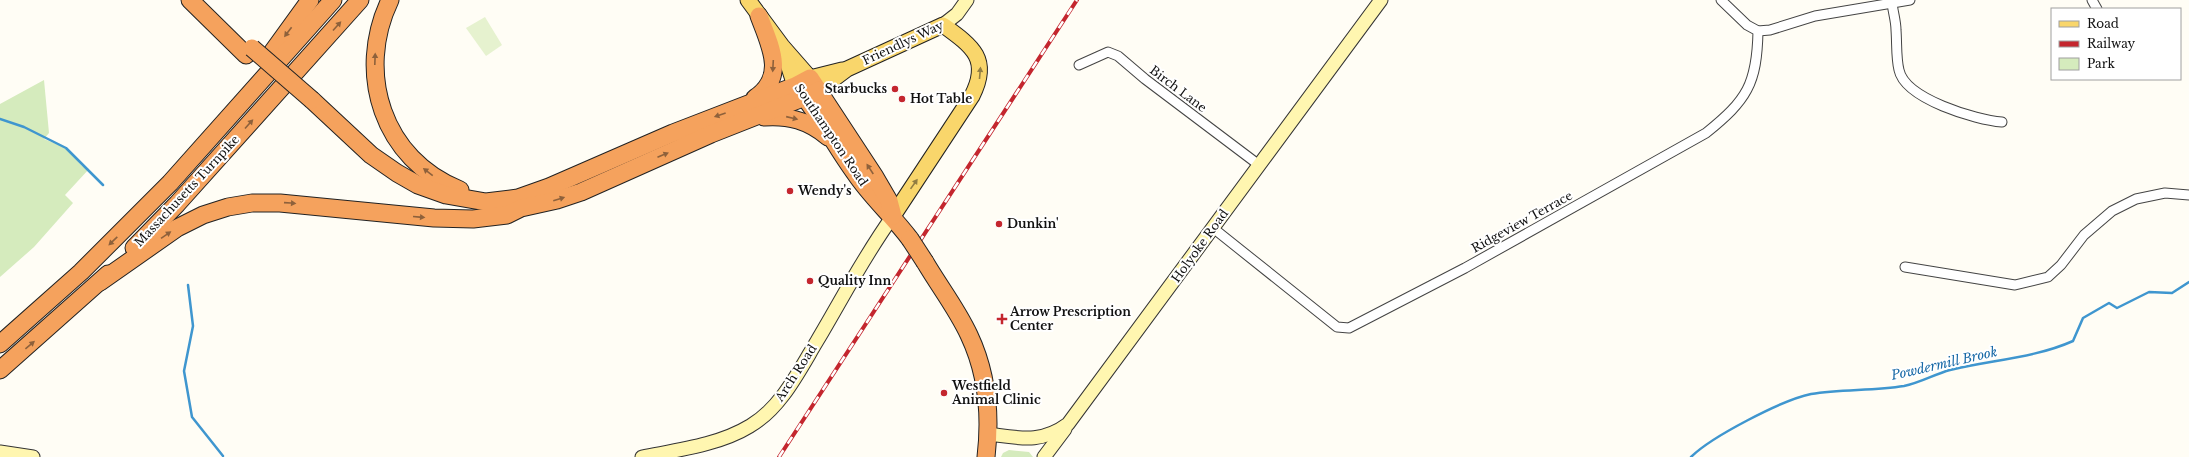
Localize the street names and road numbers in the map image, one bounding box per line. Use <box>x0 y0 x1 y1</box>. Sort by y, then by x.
street label: Friendlys Way <box>860 17 946 68</box>
street label: Birch Lane <box>1147 62 1210 115</box>
street label: Southampton Road <box>792 81 871 189</box>
street label: Massachusetts Turnpike <box>131 132 242 250</box>
street label: Ridgeview Terrace <box>1469 188 1575 256</box>
street label: Holyoke Road <box>1168 206 1231 285</box>
street label: Arch Road <box>771 341 820 405</box>

